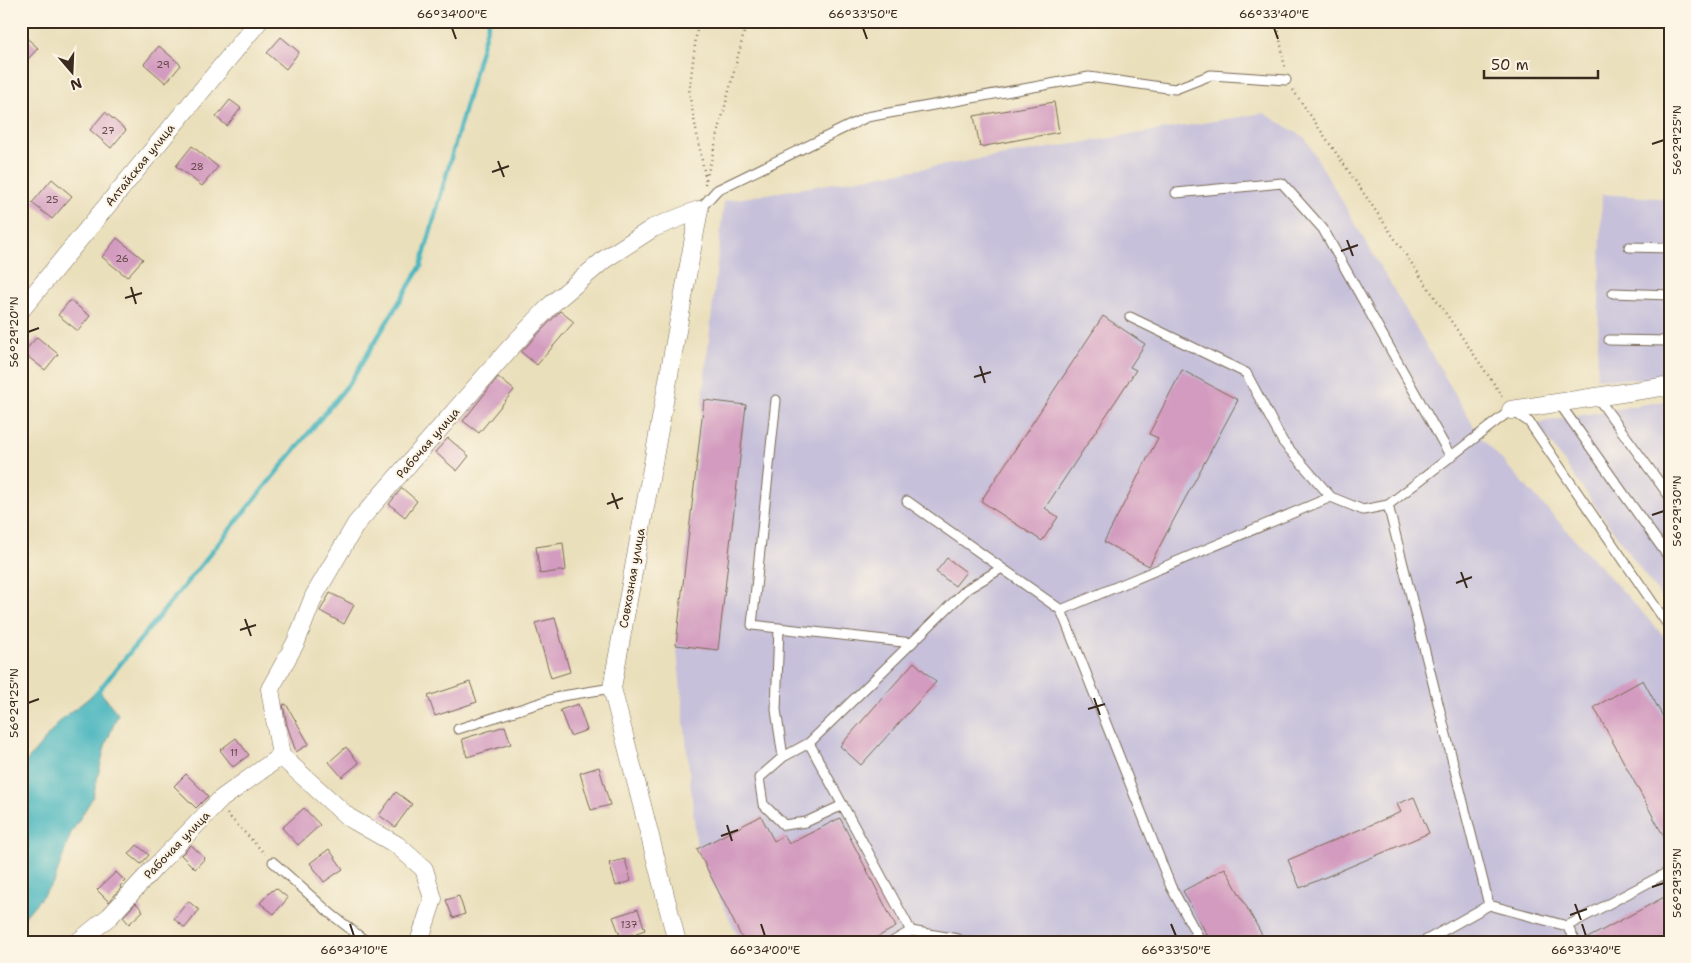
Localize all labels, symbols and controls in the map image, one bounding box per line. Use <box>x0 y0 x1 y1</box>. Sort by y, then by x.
text: 66°34'00"E <box>417 6 487 22</box>
text: 66°33'50"E <box>828 6 898 22</box>
text: 66°33'40"E <box>1239 6 1309 22</box>
north arrow <box>48 48 98 98</box>
scale bar <box>1484 48 1597 80</box>
text: 50 m <box>1491 55 1529 75</box>
house number: 29 <box>156 58 170 71</box>
text: N <box>68 74 84 95</box>
text: 56°29'25"N <box>1669 105 1685 175</box>
street label: Алтайская улица <box>102 120 179 210</box>
house number: 27 <box>101 124 115 137</box>
house number: 28 <box>190 160 204 173</box>
house number: 25 <box>46 193 58 206</box>
house number: 26 <box>115 252 129 265</box>
text: 56°29'20"N <box>6 296 22 368</box>
street label: Рабочая улица <box>393 404 464 482</box>
text: 56°29'30"N <box>1669 475 1685 547</box>
street label: Совхозная улица <box>615 526 649 629</box>
text: 56°29'25"N <box>6 668 22 738</box>
house number: 11 <box>230 746 238 759</box>
street label: Рабочая улица <box>140 807 214 883</box>
text: 56°29'35"N <box>1669 848 1685 918</box>
house number: 137 <box>621 918 637 931</box>
text: 66°34'10"E <box>320 942 388 958</box>
text: 66°34'00"E <box>730 942 800 958</box>
text: 66°33'50"E <box>1141 942 1211 958</box>
text: 66°33'40"E <box>1551 942 1621 958</box>

